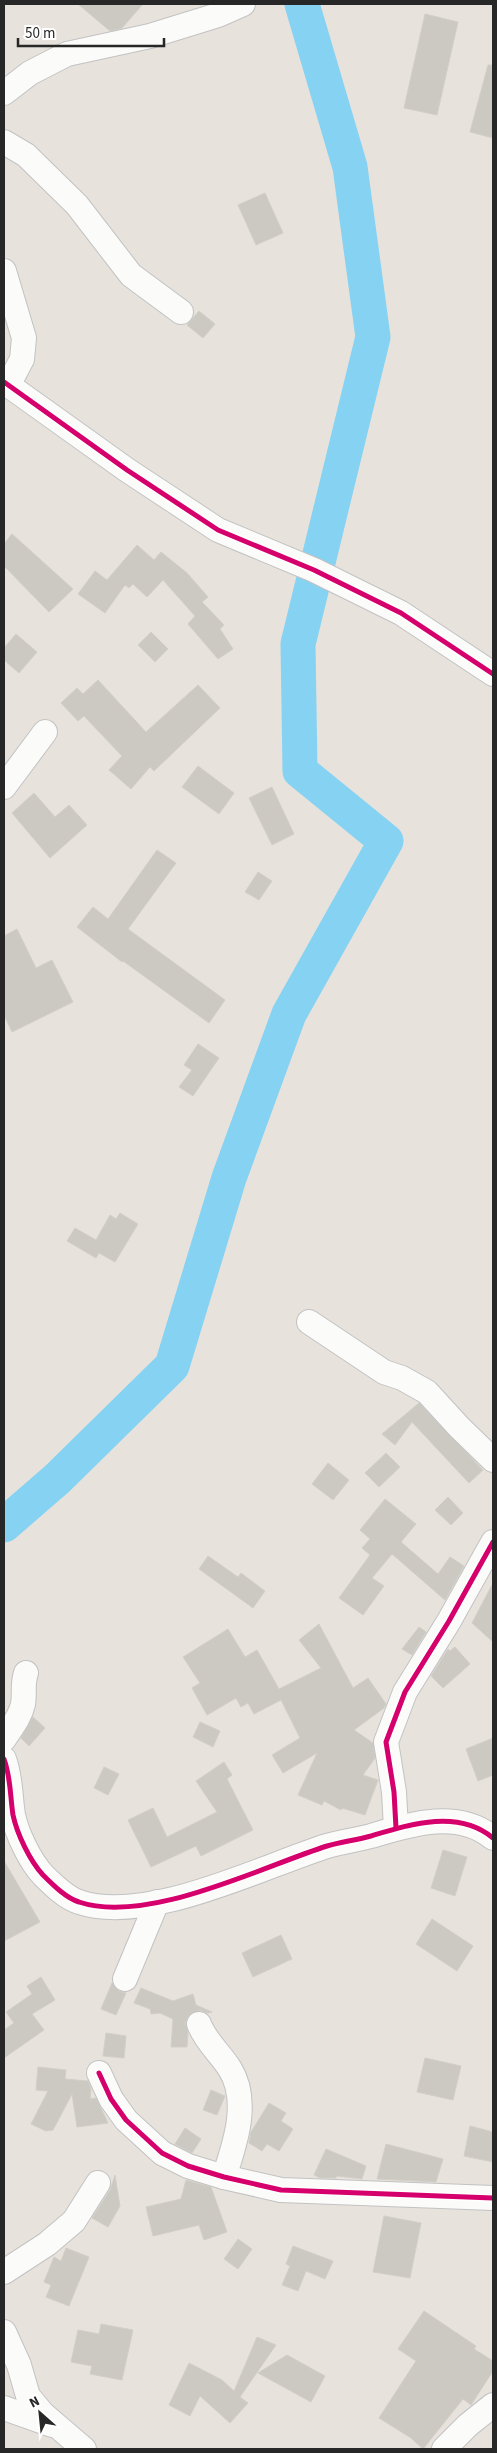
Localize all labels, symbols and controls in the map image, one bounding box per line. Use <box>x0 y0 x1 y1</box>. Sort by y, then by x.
scale bar <box>18 15 164 47</box>
text: 50 m <box>25 23 55 44</box>
north arrow <box>15 2388 65 2438</box>
text: N <box>26 2391 43 2413</box>

